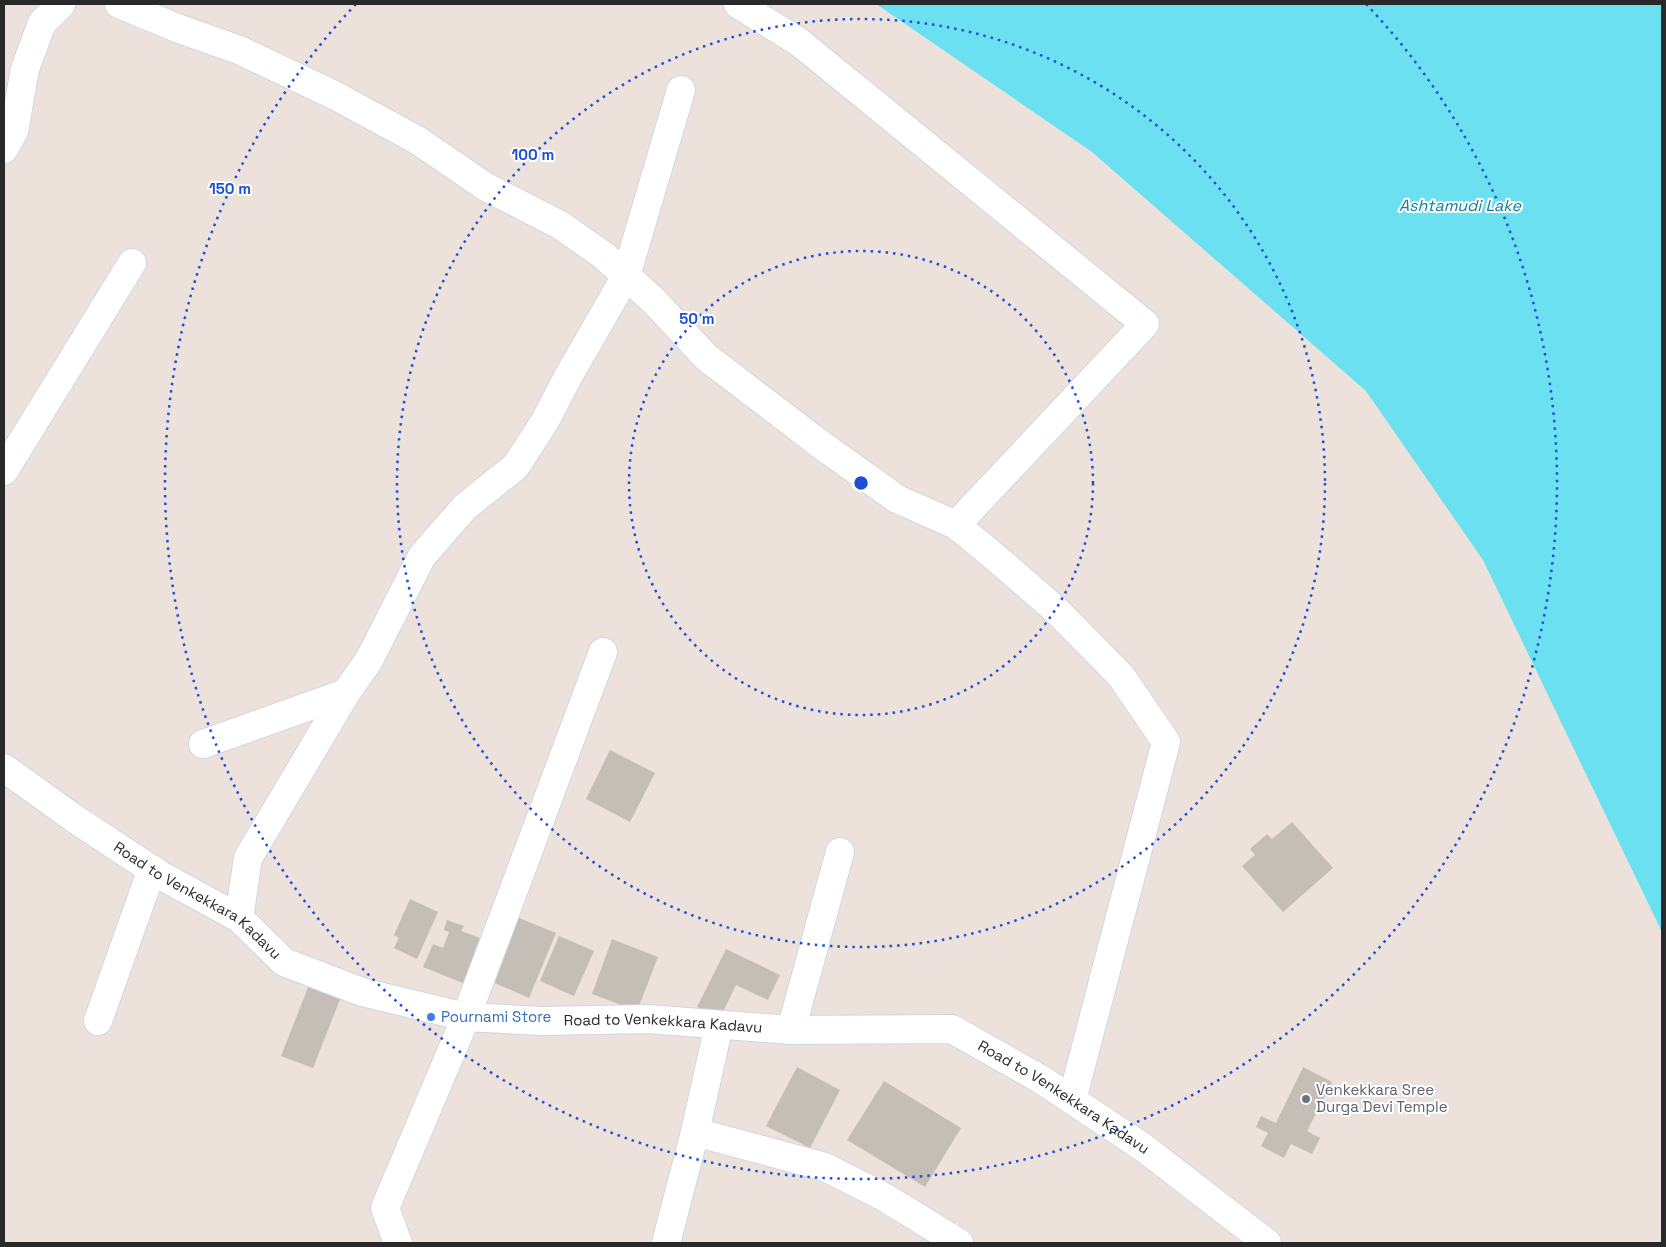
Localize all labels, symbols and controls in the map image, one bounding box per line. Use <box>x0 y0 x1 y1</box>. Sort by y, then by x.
text: 100 m <box>512 145 554 164</box>
text: 150 m <box>209 179 251 198</box>
water label: Ashtamudi Lake <box>1399 195 1522 216</box>
text: 50 m <box>679 309 715 328</box>
centre of rings <box>852 474 870 492</box>
street label: Road to Venkekkara Kadavu <box>110 837 286 963</box>
place label: Pournami Store <box>441 1007 552 1026</box>
street label: Road to Venkekkara Kadavu <box>564 1009 763 1037</box>
marker: Pournami Store <box>425 1011 437 1023</box>
street label: Road to Venkekkara Kadavu <box>975 1036 1153 1158</box>
place label: Venkekkara Sree Durga Devi Temple <box>1316 1080 1448 1116</box>
marker: Venkekkara Sree Durga Devi Temple <box>1300 1093 1312 1105</box>

